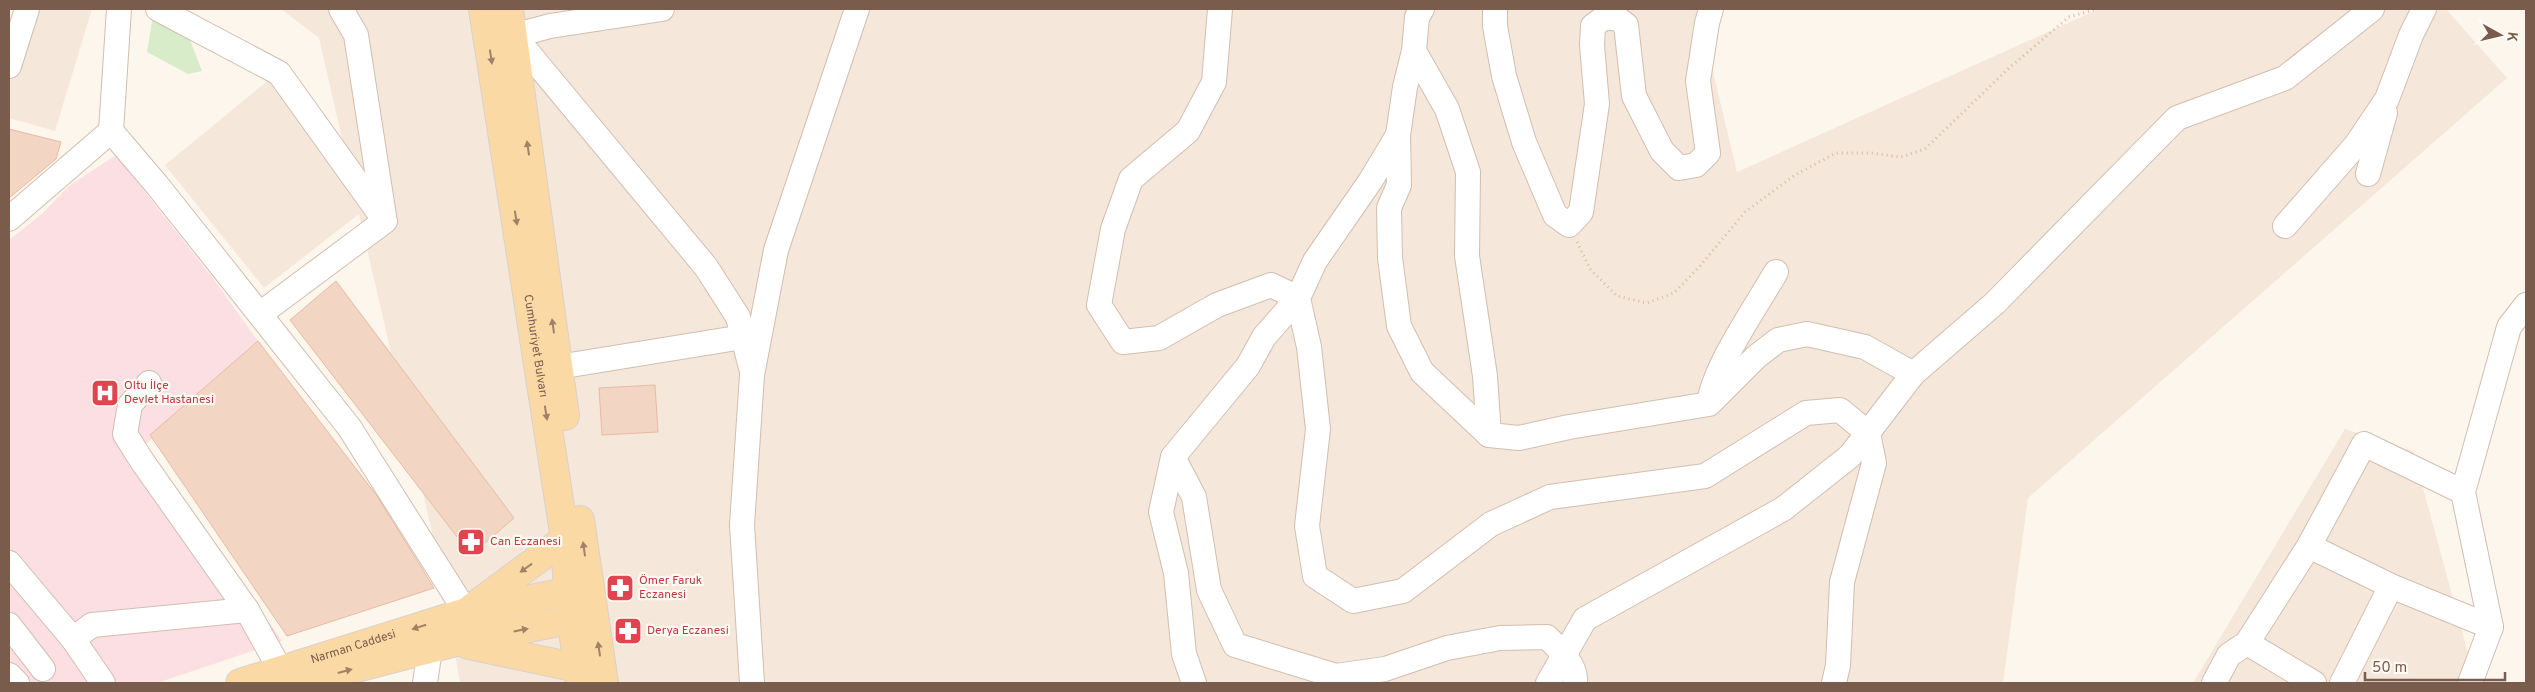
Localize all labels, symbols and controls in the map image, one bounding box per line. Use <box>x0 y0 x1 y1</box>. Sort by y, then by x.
north arrow <box>2475 10 2525 60</box>
text: K <box>2502 31 2520 43</box>
one-way arrow <box>487 49 495 65</box>
one-way arrow <box>524 140 532 156</box>
one-way arrow <box>512 210 520 226</box>
street label: Cumhuriyet Bulvarı <box>519 293 551 399</box>
one-way arrow <box>549 318 557 334</box>
hospital icon: Oltu İlçe Devlet Hastanesi <box>90 378 120 408</box>
place label: Oltu İlçe Devlet Hastanesi <box>124 378 214 408</box>
one-way arrow <box>542 405 550 421</box>
pharmacy icon: Can Eczanesi <box>456 527 486 557</box>
place label: Can Eczanesi <box>490 534 561 550</box>
one-way arrow <box>580 541 588 557</box>
one-way arrow <box>519 563 533 573</box>
pharmacy icon: Ömer Faruk Eczanesi <box>605 573 635 603</box>
place label: Ömer Faruk Eczanesi <box>639 573 702 603</box>
pharmacy icon: Derya Eczanesi <box>613 616 643 646</box>
one-way arrow <box>412 623 427 631</box>
place label: Derya Eczanesi <box>647 623 729 639</box>
one-way arrow <box>514 625 530 633</box>
street label: Narman Caddesi <box>309 626 398 668</box>
one-way arrow <box>594 641 602 657</box>
scale bar <box>2365 650 2505 682</box>
text: 50 m <box>2372 659 2407 678</box>
one-way arrow <box>338 667 353 675</box>

